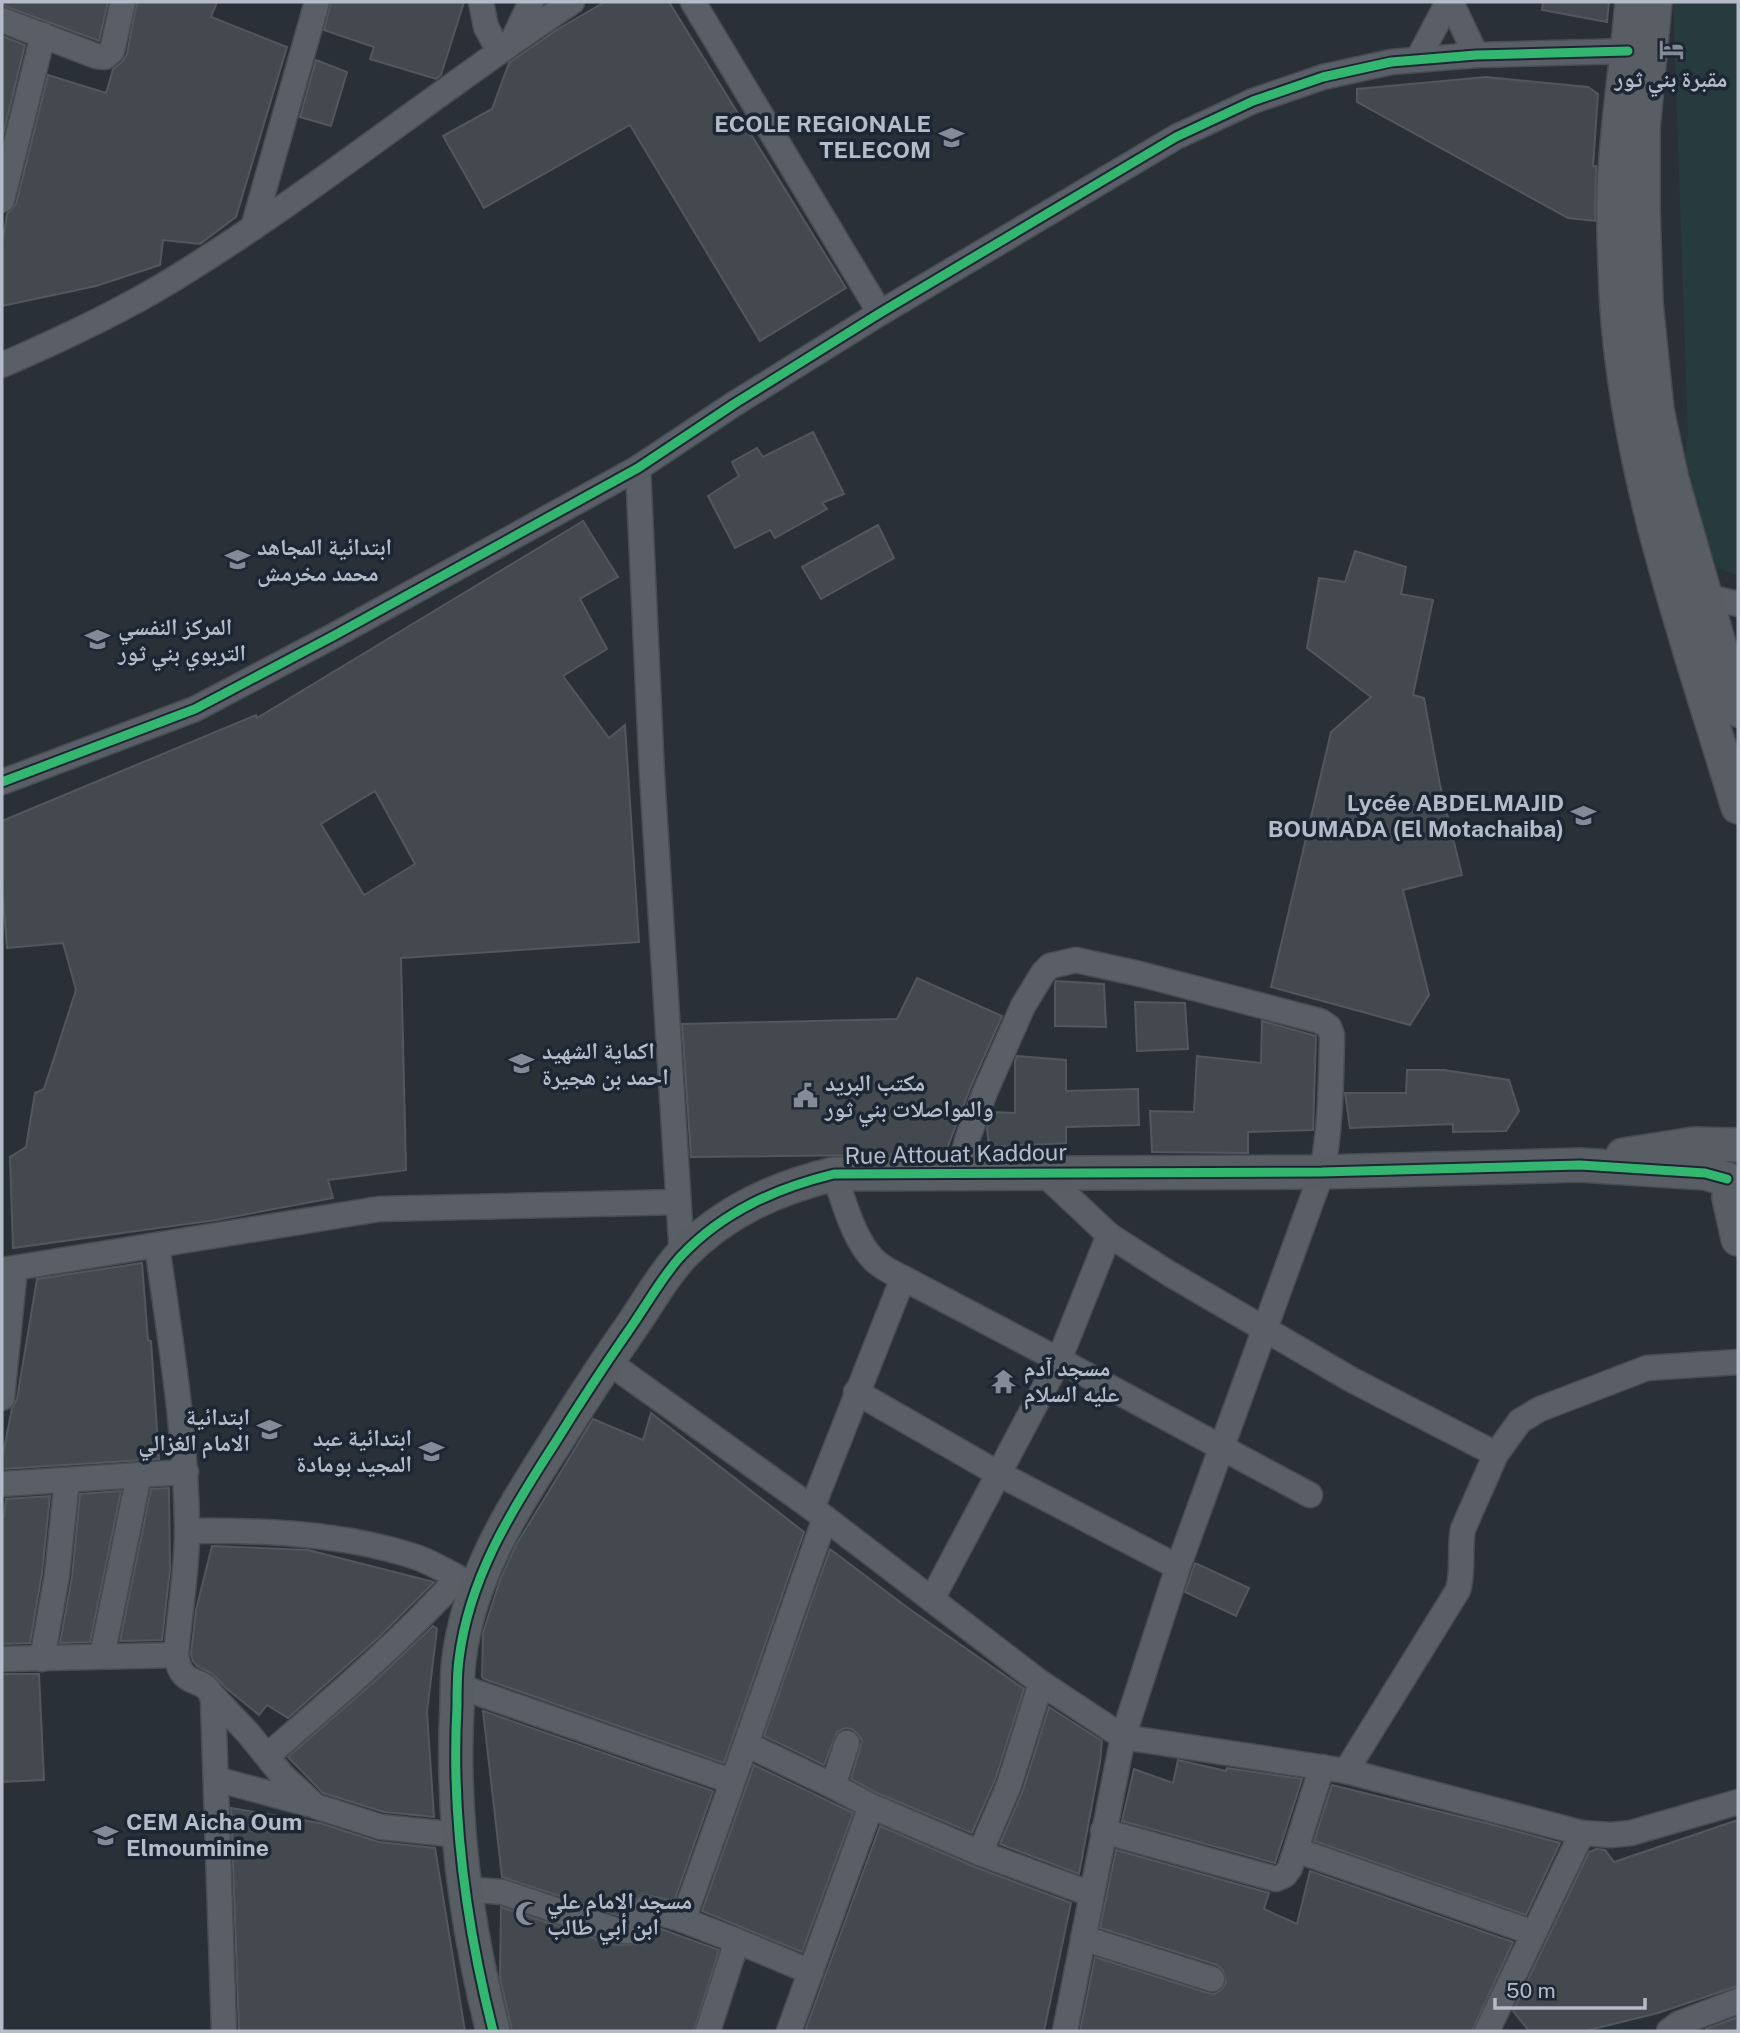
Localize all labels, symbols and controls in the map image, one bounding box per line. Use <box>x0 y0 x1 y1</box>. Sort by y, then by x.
hotel icon: مقبرة بني ثور <box>1657 35 1685 63</box>
place label: مقبرة بني ثور <box>1614 65 1728 98</box>
place label: ECOLE REGIONALE TELECOM <box>714 110 931 163</box>
school or university icon: ECOLE REGIONALE TELECOM <box>937 123 965 151</box>
place label: ابتدائية المجاهد محمد مخرمش <box>257 533 392 587</box>
school or university icon: ابتدائية المجاهد محمد مخرمش <box>223 546 251 574</box>
place label: المركز النفسي التربوي بني ثور <box>117 613 246 672</box>
school or university icon: المركز النفسي التربوي بني ثور <box>84 626 112 654</box>
place label: Lycée ABDELMAJID BOUMADA (El Motachaiba) <box>1268 789 1564 842</box>
school or university icon: Lycée ABDELMAJID BOUMADA (El Motachaiba) <box>1570 802 1598 830</box>
place label: اكماية الشهيد احمد بن هجيرة <box>542 1037 669 1091</box>
school or university icon: اكماية الشهيد احمد بن هجيرة <box>508 1050 536 1078</box>
place label: مكتب البريد والمواصلات بني ثور <box>824 1069 994 1128</box>
public building icon: مكتب البريد والمواصلات بني ثور <box>791 1082 819 1110</box>
street label: Rue Attouat Kaddour <box>844 1138 1068 1169</box>
place label: مسجد آدم عليه السلام <box>1024 1354 1119 1410</box>
temple icon: مسجد آدم عليه السلام <box>990 1367 1018 1395</box>
place label: ابتدائية الامام الغزالي <box>138 1403 250 1462</box>
school or university icon: ابتدائية الامام الغزالي <box>256 1416 284 1444</box>
place label: ابتدائية عبد المجيد بومادة <box>296 1424 412 1478</box>
school or university icon: ابتدائية عبد المجيد بومادة <box>418 1437 446 1465</box>
place label: CEM Aicha Oum Elmouminine <box>126 1808 302 1861</box>
school or university icon: CEM Aicha Oum Elmouminine <box>92 1821 120 1849</box>
place label: مسجد الامام علي ابن أبي طالب <box>547 1887 692 1946</box>
mosque icon: مسجد الامام علي ابن أبي طالب <box>513 1900 541 1928</box>
scale bar <box>1495 1966 1646 2010</box>
text: 50 m <box>1506 1978 1556 2003</box>

